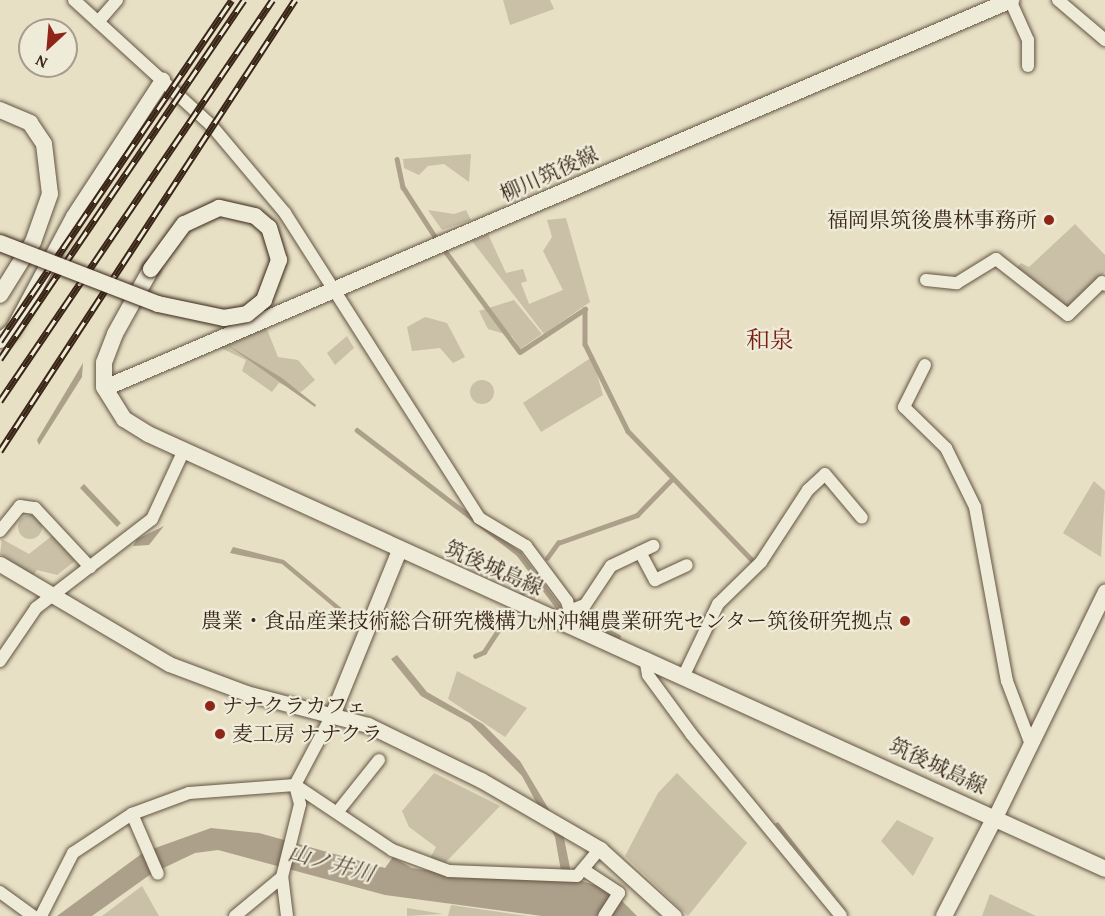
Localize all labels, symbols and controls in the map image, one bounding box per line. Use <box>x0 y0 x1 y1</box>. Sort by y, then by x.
north arrow <box>18 18 78 78</box>
text: N <box>31 49 51 76</box>
street label: 柳川筑後線 <box>496 141 602 207</box>
place label: 福岡県筑後農林事務所 <box>827 207 1037 233</box>
marker: 福岡県筑後農林事務所 <box>1042 213 1056 227</box>
district label: 和泉 <box>746 326 794 354</box>
street label: 筑後城島線 <box>441 535 547 601</box>
place label: 農業・食品産業技術総合研究機構九州沖縄農業研究センター筑後研究拠点 <box>200 608 893 634</box>
marker: 農業・食品産業技術総合研究機構九州沖縄農業研究センター筑後研究拠点 <box>898 614 912 628</box>
place label: ナナクラカフェ <box>222 693 369 719</box>
marker: ナナクラカフェ <box>203 699 217 713</box>
place label: 麦工房 ナナクラ <box>232 721 384 747</box>
marker: 麦工房 ナナクラ <box>213 727 227 741</box>
street label: 筑後城島線 <box>885 732 991 800</box>
water label: 山ノ井川 <box>285 839 377 887</box>

